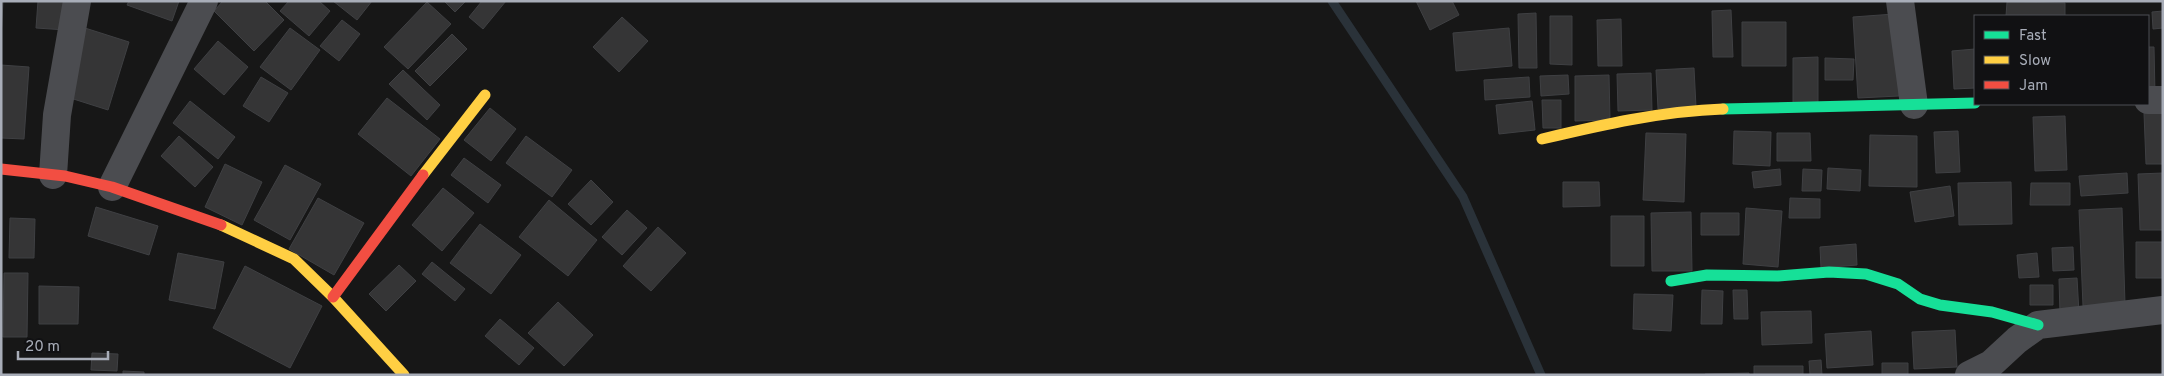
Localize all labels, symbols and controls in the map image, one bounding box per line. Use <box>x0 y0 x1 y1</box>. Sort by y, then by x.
legend <box>1974 15 2149 105</box>
text: Fast <box>2019 27 2047 46</box>
text: Slow <box>2019 52 2051 71</box>
text: Jam <box>2019 77 2048 96</box>
scale bar <box>18 328 108 360</box>
text: 20 m <box>25 338 60 357</box>

